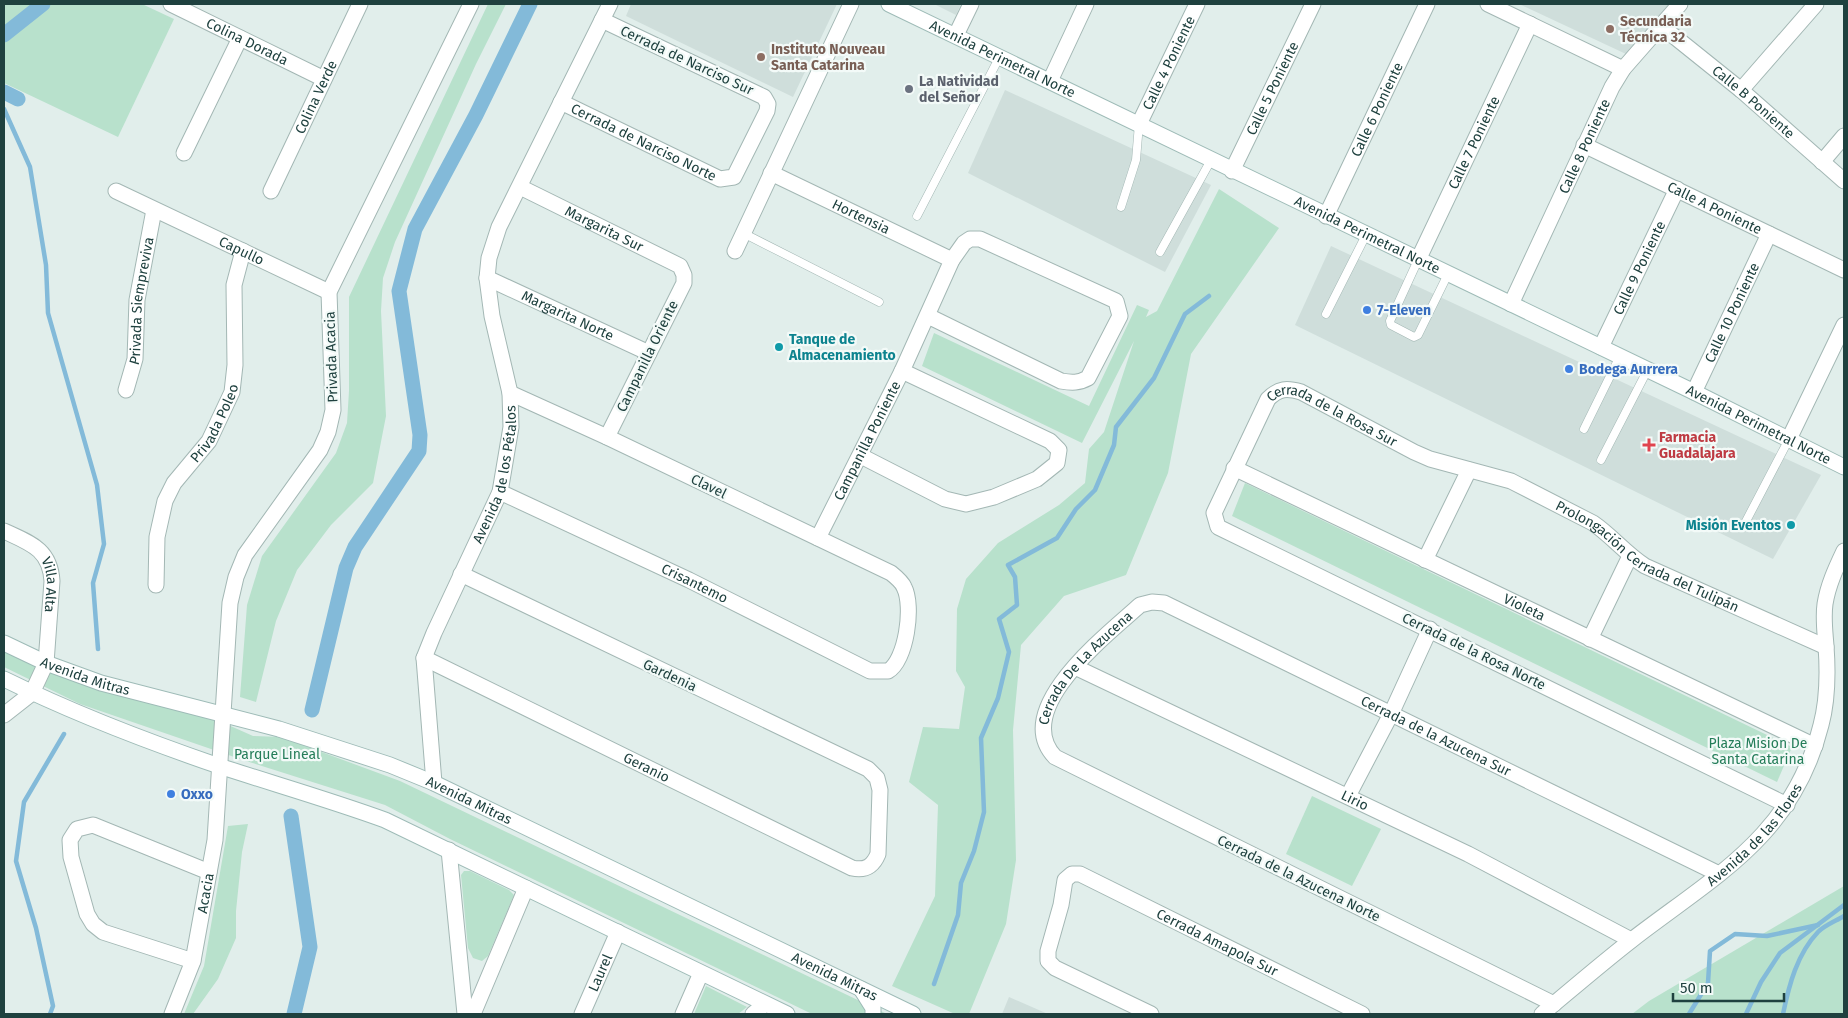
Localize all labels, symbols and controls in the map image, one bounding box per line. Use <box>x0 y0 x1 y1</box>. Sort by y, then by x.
street label: Calle 4 Poniente <box>1139 13 1199 113</box>
place label: Secundaria Técnica 32 <box>1620 13 1692 46</box>
street label: Colina Dorada <box>203 15 291 69</box>
street label: Avenida Perimetral Norte <box>927 17 1078 101</box>
street label: Cerrada de Narciso Sur <box>618 22 757 99</box>
marker: Secundaria Técnica 32 <box>1604 23 1616 35</box>
street label: Calle 5 Poniente <box>1243 39 1302 138</box>
place label: Instituto Nouveau Santa Catarina <box>771 41 885 74</box>
marker: Instituto Nouveau Santa Catarina <box>755 51 767 63</box>
street label: Colina Verde <box>291 58 341 137</box>
street label: Calle 6 Poniente <box>1348 60 1407 160</box>
street label: Calle B Poniente <box>1708 62 1798 142</box>
place label: La Natividad del Señor <box>919 73 999 106</box>
marker: La Natividad del Señor <box>903 83 915 95</box>
street label: Calle 7 Poniente <box>1445 93 1504 192</box>
street label: Calle 8 Poniente <box>1556 96 1614 197</box>
street label: Cerrada de Narciso Norte <box>568 100 719 185</box>
street label: Calle A Poniente <box>1664 178 1765 238</box>
street label: Avenida Perimetral Norte <box>1291 193 1443 277</box>
street label: Hortensia <box>829 196 893 238</box>
street label: Margarita Sur <box>562 203 647 256</box>
street label: Calle 9 Poniente <box>1610 218 1669 318</box>
street label: Capullo <box>216 233 267 269</box>
street label: Privada Siempreviva <box>126 236 158 367</box>
street label: Calle 10 Poniente <box>1701 260 1763 365</box>
street label: Margarita Norte <box>519 287 616 345</box>
street label: Campanilla Oriente <box>613 298 682 415</box>
place label: 7-Eleven <box>1377 302 1431 319</box>
marker: 7-Eleven <box>1361 304 1373 316</box>
street label: Privada Acacia <box>321 311 342 403</box>
place label: Tanque de Almacenamiento <box>788 331 896 364</box>
marker: Tanque de Almacenamiento <box>773 341 785 353</box>
place label: Bodega Aurrera <box>1579 361 1678 378</box>
marker: Bodega Aurrera <box>1563 363 1575 375</box>
street label: Campanilla Poniente <box>830 378 905 503</box>
street label: Cerrada de la Rosa Sur <box>1263 381 1400 451</box>
street label: Avenida Perimetral Norte <box>1683 382 1834 468</box>
street label: Privada Poleo <box>187 383 242 466</box>
street label: Avenida de los Pétalos <box>469 405 520 546</box>
place label: Farmacia Guadalajara <box>1659 429 1736 462</box>
marker: Farmacia Guadalajara <box>1643 439 1655 451</box>
street label: Clavel <box>688 471 729 502</box>
street label: Prolongación Cerrada del Tulipán <box>1553 497 1742 616</box>
place label: Misión Eventos <box>1686 517 1781 534</box>
marker: Misión Eventos <box>1785 519 1797 531</box>
street label: Villa Alta <box>37 554 60 613</box>
street label: Crisantemo <box>659 560 731 607</box>
street label: Violeta <box>1501 590 1548 625</box>
street label: Cerrada De La Azucena <box>1035 608 1136 726</box>
street label: Cerrada de la Rosa Norte <box>1399 609 1548 694</box>
street label: Avenida Mitras <box>37 654 132 699</box>
street label: Gardenia <box>640 656 699 695</box>
street label: Cerrada de la Azucena Sur <box>1358 692 1514 780</box>
park label: Plaza Mision De Santa Catarina <box>1709 735 1807 768</box>
park label: Parque Lineal <box>234 746 320 763</box>
street label: Geranio <box>621 749 672 786</box>
street label: Avenida Mitras <box>423 773 515 828</box>
street label: Avenida de las Flores <box>1704 780 1806 890</box>
place label: Oxxo <box>181 786 213 803</box>
street label: Lirio <box>1338 787 1371 814</box>
marker: Oxxo <box>165 788 177 800</box>
street label: Cerrada de la Azucena Norte <box>1215 832 1383 925</box>
street label: Acacia <box>194 872 218 915</box>
street label: Cerrada Amapola Sur <box>1153 905 1281 980</box>
street label: Avenida Mitras <box>789 949 881 1005</box>
street label: Laurel <box>585 952 616 994</box>
scale bar <box>1673 970 1784 1002</box>
text: 50 m <box>1680 979 1713 997</box>

